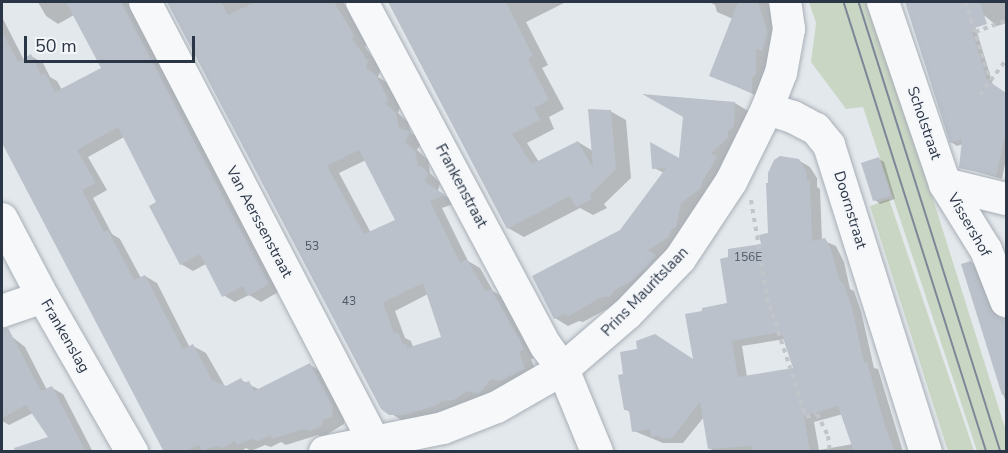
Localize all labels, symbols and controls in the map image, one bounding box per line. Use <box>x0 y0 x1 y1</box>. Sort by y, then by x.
scale bar <box>27 24 198 62</box>
text: 50 m <box>35 34 77 58</box>
street label: Scholstraat <box>903 84 945 162</box>
street label: Frankenstraat <box>431 141 491 231</box>
street label: Van Aerssenstraat <box>222 163 296 281</box>
street label: Doornstraat <box>830 169 870 251</box>
street label: Vissershof <box>944 190 994 260</box>
house number: 53 <box>305 240 319 254</box>
street label: Prins Mauritslaan <box>598 244 692 340</box>
house number: 156E <box>734 251 762 265</box>
house number: 43 <box>342 295 356 309</box>
street label: Frankenslag <box>37 296 93 376</box>

